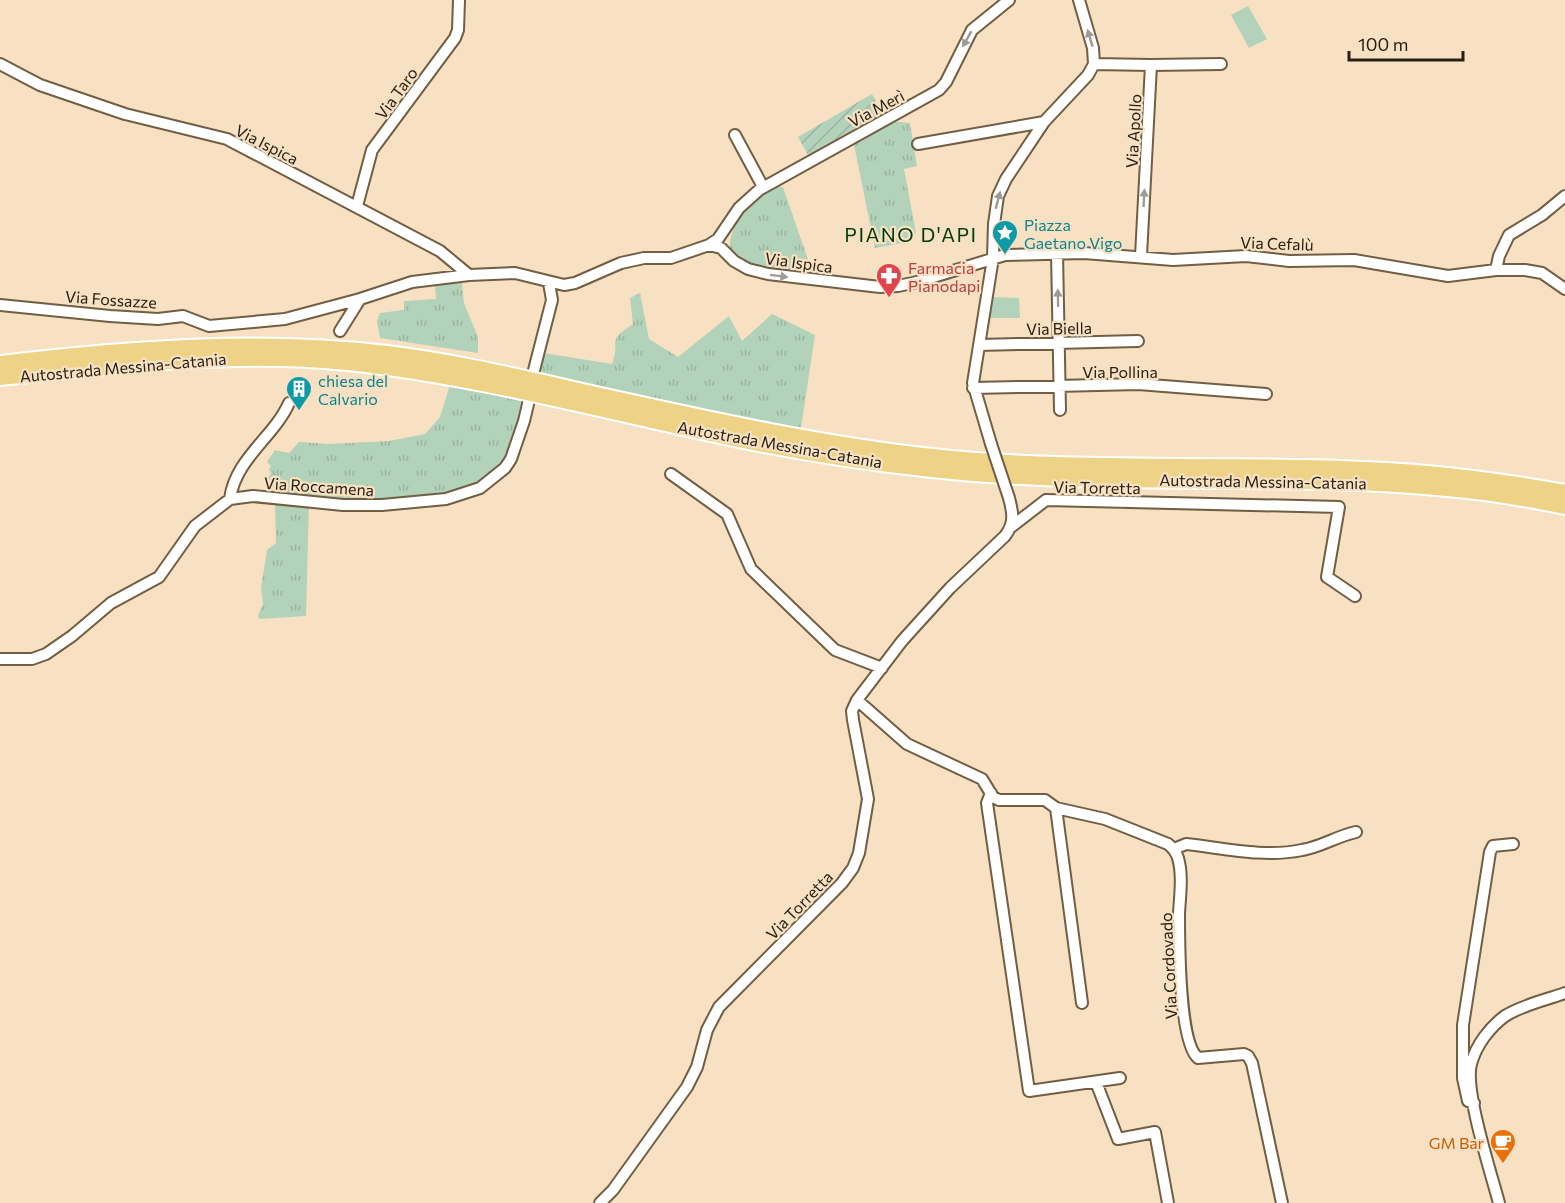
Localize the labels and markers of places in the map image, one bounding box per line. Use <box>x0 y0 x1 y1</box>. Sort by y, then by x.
place label: Piazza Gaetano Vigo <box>1024 215 1122 252</box>
place icon: Piazza Gaetano Vigo <box>990 218 1020 256</box>
place label: Farmacia Pianodapi <box>908 258 980 295</box>
pharmacy icon: Farmacia Pianodapi <box>874 261 904 299</box>
place label: chiesa del Calvario <box>318 371 388 408</box>
building icon: chiesa del Calvario <box>284 374 314 412</box>
cafe icon: GM Bar <box>1488 1127 1518 1165</box>
place label: GM Bar <box>1429 1133 1485 1152</box>

